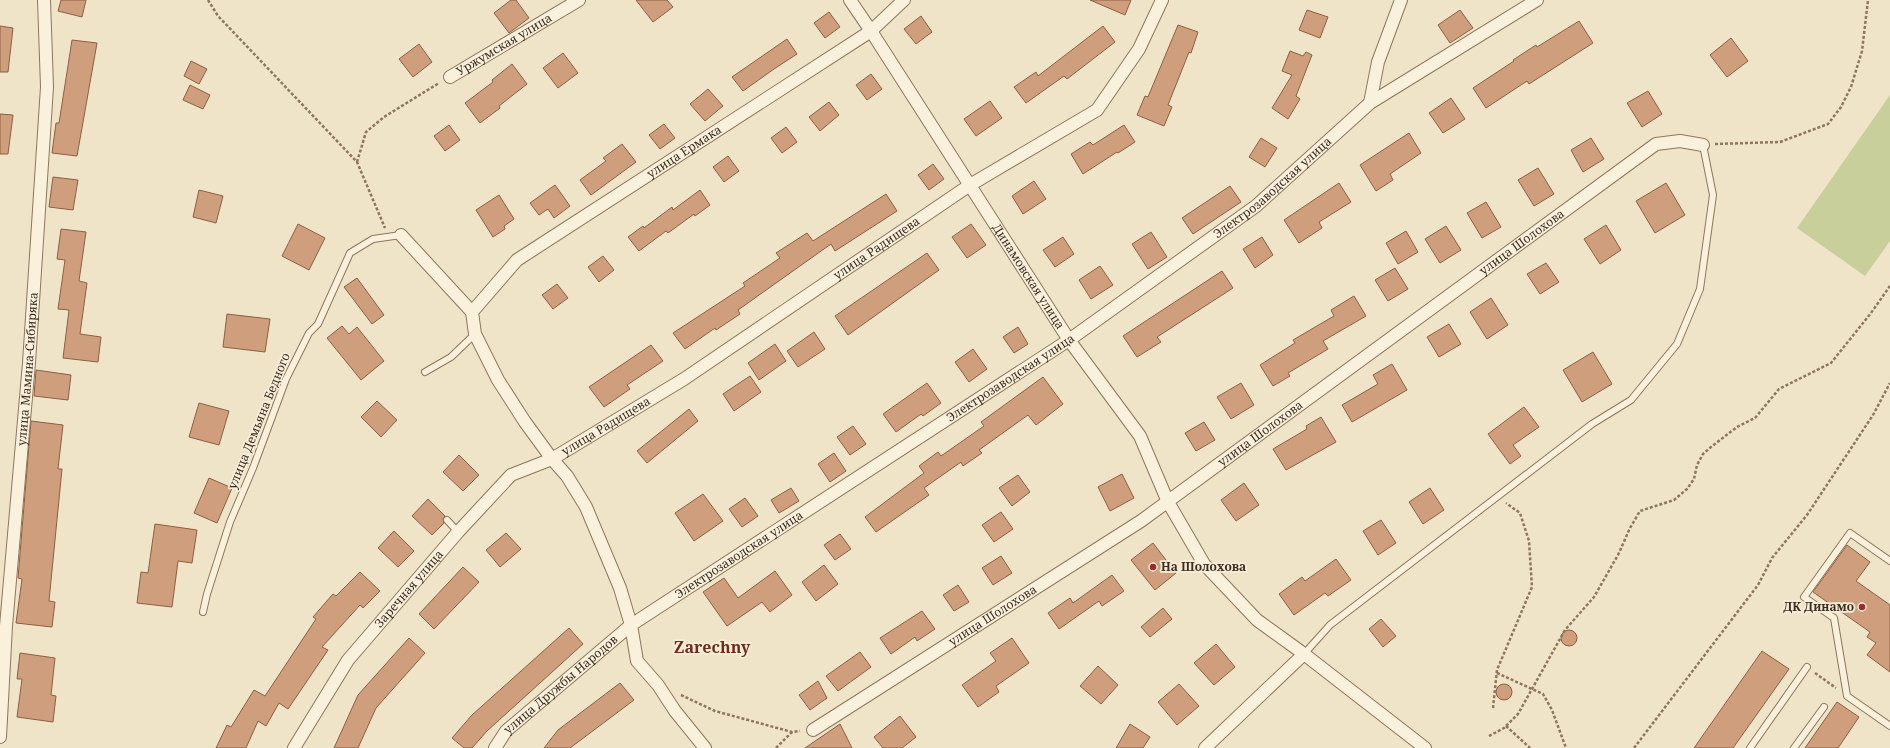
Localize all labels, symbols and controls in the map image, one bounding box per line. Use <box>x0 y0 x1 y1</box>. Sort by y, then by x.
street label: Уржумская улица <box>453 9 555 79</box>
street label: улица Ермака <box>643 121 725 182</box>
street label: Электрозаводская улица <box>1210 133 1335 242</box>
street label: улица Шолохова <box>1476 205 1568 279</box>
street label: улица Радищева <box>830 212 923 283</box>
street label: Динамовская улица <box>989 220 1069 332</box>
street label: улица Мамина-Сибиряка <box>13 291 42 447</box>
street label: Электрозаводская улица <box>943 330 1078 426</box>
street label: улица Демьяна Бедного <box>223 350 294 492</box>
street label: улица Радищева <box>558 392 654 459</box>
street label: улица Шолохова <box>1214 396 1306 470</box>
street label: Электрозаводская улица <box>671 506 806 602</box>
street label: Заречная улица <box>370 546 447 631</box>
place label: На Шолохова <box>1161 558 1246 575</box>
marker: На Шолохова <box>1148 562 1158 572</box>
street label: улица Шолохова <box>945 581 1040 650</box>
place label: ДК Динамо <box>1783 598 1854 615</box>
marker: ДК Динамо <box>1857 602 1867 612</box>
street label: улица Дружбы Народов <box>500 631 622 738</box>
district label: Zarechny <box>674 636 751 658</box>

